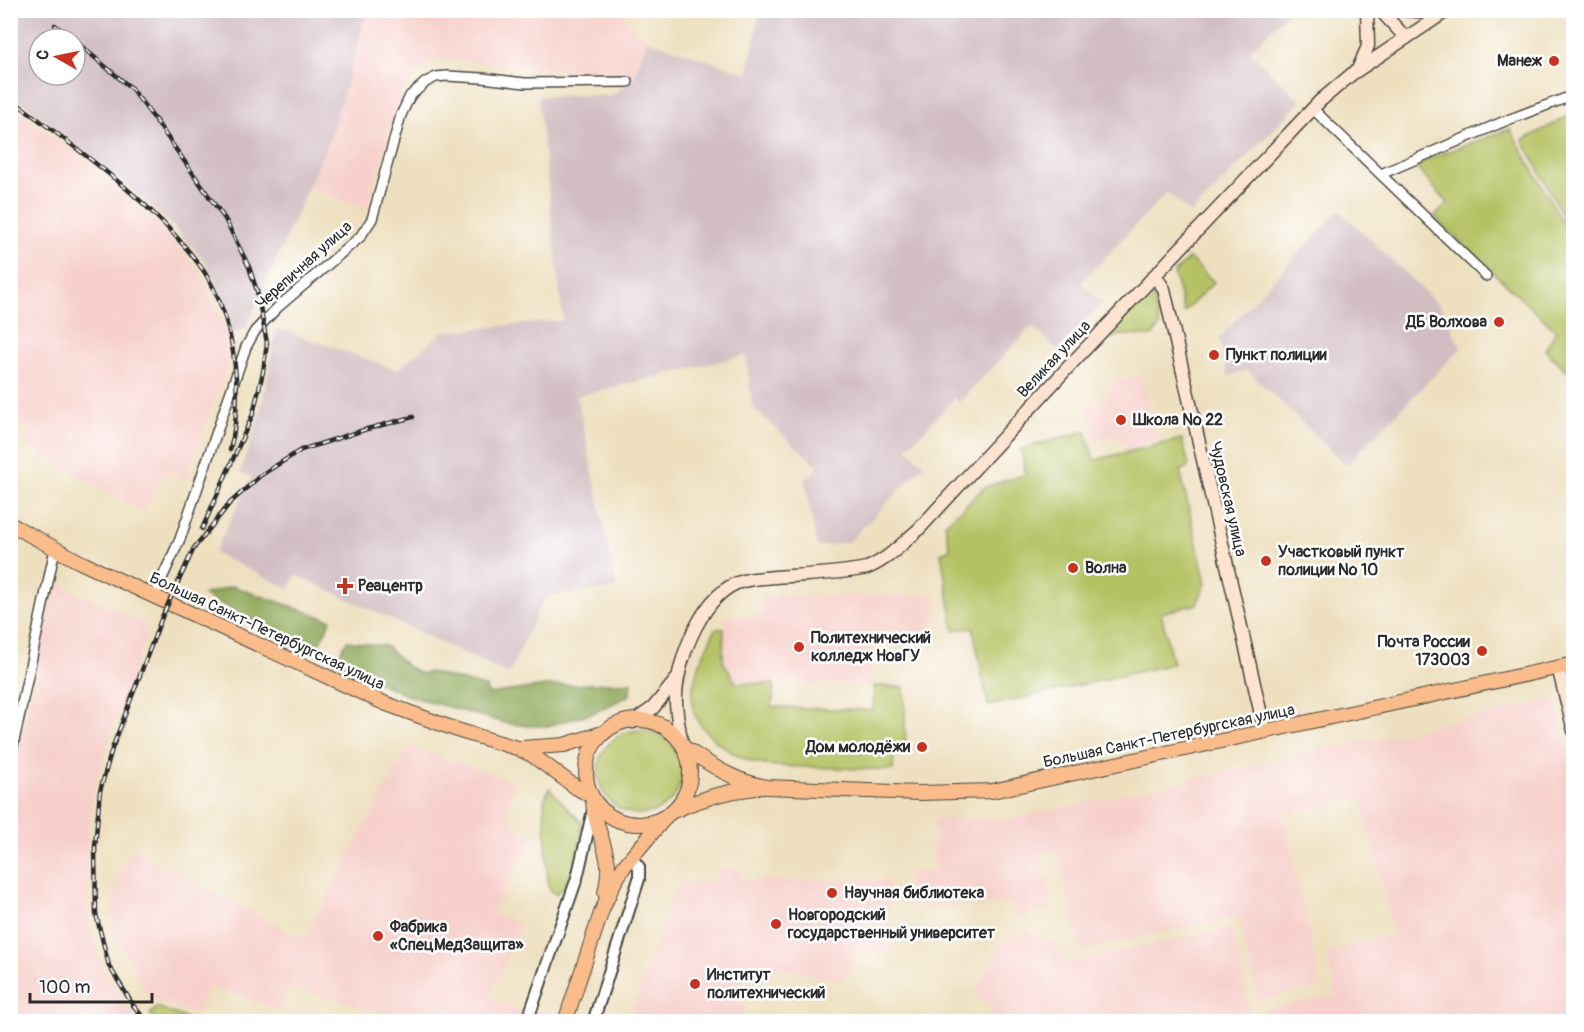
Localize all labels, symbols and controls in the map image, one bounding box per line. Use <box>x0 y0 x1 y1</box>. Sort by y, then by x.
north arrow <box>27 27 87 87</box>
text: С <box>33 48 54 61</box>
place label: Манеж <box>1497 51 1543 71</box>
marker: Манеж <box>1547 54 1561 68</box>
street label: Черепичная улица <box>252 217 356 313</box>
place label: ДБ Волхова <box>1405 312 1488 332</box>
marker: ДБ Волхова <box>1492 315 1506 329</box>
street label: Великая улица <box>1013 316 1095 402</box>
place label: Пункт полиции <box>1226 345 1328 365</box>
marker: Пункт полиции <box>1207 348 1221 362</box>
place label: Школа № 22 <box>1132 410 1223 430</box>
marker: Школа № 22 <box>1114 413 1128 427</box>
street label: Чудовская улица <box>1205 440 1251 558</box>
place label: Участковый пункт полиции № 10 <box>1278 542 1405 580</box>
marker: Участковый пункт полиции № 10 <box>1259 554 1273 568</box>
place label: Волна <box>1085 558 1127 578</box>
marker: Волна <box>1066 561 1080 575</box>
street label: Большая Санкт-Петербургская улица <box>146 568 388 694</box>
place label: Реацентр <box>358 576 423 596</box>
marker: Реацентр <box>336 577 354 595</box>
place label: Политехнический колледж НовГУ <box>811 628 931 666</box>
place label: Почта России 173003 <box>1378 632 1471 670</box>
marker: Политехнический колледж НовГУ <box>792 640 806 654</box>
marker: Почта России 173003 <box>1475 644 1489 658</box>
street label: Большая Санкт-Петербургская улица <box>1041 700 1297 772</box>
place label: Дом молодёжи <box>805 737 911 757</box>
marker: Дом молодёжи <box>915 740 929 754</box>
place label: Научная библиотека <box>844 883 985 903</box>
marker: Научная библиотека <box>825 886 839 900</box>
place label: Новгородский государственный университет <box>787 905 996 943</box>
place label: Фабрика «СпецМедЗащита» <box>389 917 524 955</box>
marker: Новгородский государственный университет <box>769 917 783 931</box>
marker: Фабрика «СпецМедЗащита» <box>371 929 385 943</box>
place label: Институт политехнический <box>707 965 826 1003</box>
scale bar <box>30 966 152 1004</box>
text: 100 m <box>39 976 91 999</box>
marker: Институт политехнический <box>688 977 702 991</box>

